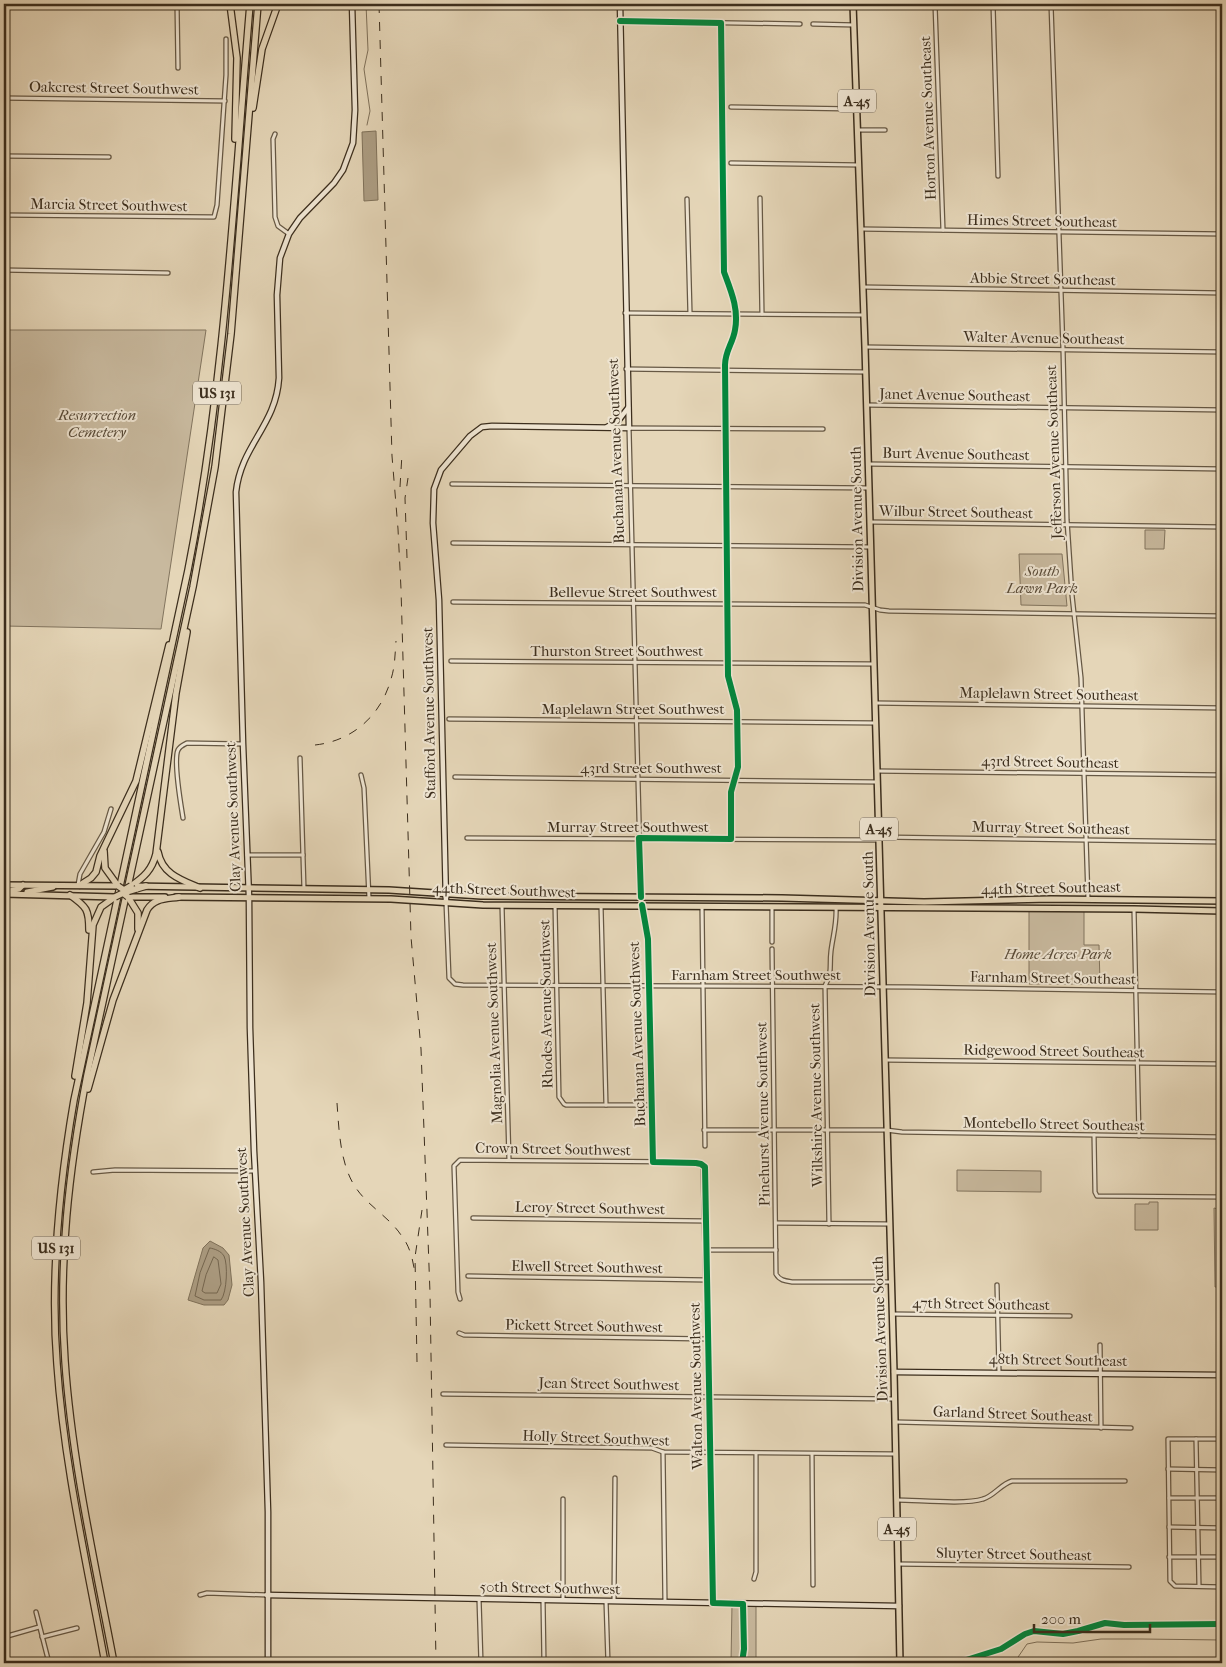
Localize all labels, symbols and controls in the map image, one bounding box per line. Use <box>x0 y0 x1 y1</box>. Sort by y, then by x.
street label: Horton Avenue Southeast <box>916 35 940 201</box>
street label: Oakcrest Street Southwest <box>29 78 200 98</box>
road number: A-45 <box>838 90 876 112</box>
street label: Marcia Street Southwest <box>30 195 188 215</box>
street label: Himes Street Southeast <box>967 211 1118 231</box>
street label: Abbie Street Southeast <box>969 269 1117 289</box>
street label: Walter Avenue Southeast <box>962 328 1125 348</box>
street label: Buchanan Avenue Southwest <box>604 357 628 544</box>
street label: Jefferson Avenue Southeast <box>1042 364 1066 541</box>
road number: US 131 <box>193 382 241 404</box>
street label: Janet Avenue Southeast <box>878 385 1031 405</box>
park label: Resurrection Cemetery <box>57 406 136 441</box>
street label: Burt Avenue Southeast <box>882 444 1031 464</box>
street label: Division Avenue South <box>847 445 867 592</box>
street label: Wilbur Street Southeast <box>878 502 1034 522</box>
park label: South Lawn Park <box>1005 562 1078 597</box>
street label: Bellevue Street Southwest <box>549 583 718 601</box>
street label: Stafford Avenue Southwest <box>418 626 439 799</box>
street label: Thurston Street Southwest <box>531 642 704 660</box>
street label: Maplelawn Street Southeast <box>959 683 1139 705</box>
street label: Maplelawn Street Southwest <box>541 700 725 718</box>
street label: Clay Avenue Southwest <box>221 741 245 892</box>
street label: 43rd Street Southeast <box>981 752 1120 772</box>
street label: 43rd Street Southwest <box>580 759 722 777</box>
street label: Murray Street Southwest <box>547 818 710 836</box>
road number: A-45 <box>860 818 898 841</box>
street label: Murray Street Southeast <box>972 818 1131 838</box>
street label: Division Avenue South <box>859 850 879 997</box>
street label: 44th Street Southwest <box>432 878 577 902</box>
street label: 44th Street Southeast <box>981 878 1122 898</box>
street label: Rhodes Avenue Southwest <box>536 919 556 1089</box>
street label: Buchanan Avenue Southwest <box>625 940 649 1127</box>
street label: Magnolia Avenue Southwest <box>482 941 506 1124</box>
park label: Home Acres Park <box>1003 945 1112 963</box>
street label: Farnham Street Southwest <box>671 966 842 984</box>
street label: Farnham Street Southeast <box>970 968 1137 988</box>
street label: Wilkshire Avenue Southwest <box>805 1002 827 1188</box>
street label: Pinehurst Avenue Southwest <box>752 1021 774 1206</box>
street label: Ridgewood Street Southeast <box>963 1040 1146 1062</box>
street label: Montebello Street Southeast <box>963 1113 1146 1135</box>
street label: Crown Street Southwest <box>475 1139 632 1159</box>
street label: Clay Avenue Southwest <box>232 1146 258 1297</box>
street label: Leroy Street Southwest <box>515 1198 666 1218</box>
road number: US 131 <box>32 1236 80 1260</box>
street label: Division Avenue South <box>868 1255 892 1402</box>
street label: Elwell Street Southwest <box>511 1257 664 1277</box>
street label: 47th Street Southeast <box>912 1294 1051 1314</box>
street label: Walton Avenue Southwest <box>686 1302 706 1471</box>
street label: Pickett Street Southwest <box>505 1316 664 1336</box>
street label: 48th Street Southeast <box>988 1350 1128 1370</box>
street label: Jean Street Southwest <box>537 1374 680 1394</box>
street label: Garland Street Southeast <box>933 1402 1094 1426</box>
street label: Holly Street Southwest <box>522 1426 671 1450</box>
road number: A-45 <box>878 1518 916 1540</box>
street label: Sluyter Street Southeast <box>936 1544 1093 1564</box>
street label: 50th Street Southwest <box>479 1578 621 1598</box>
scale bar <box>1034 1602 1150 1634</box>
text: 200 m <box>1041 1610 1081 1628</box>

